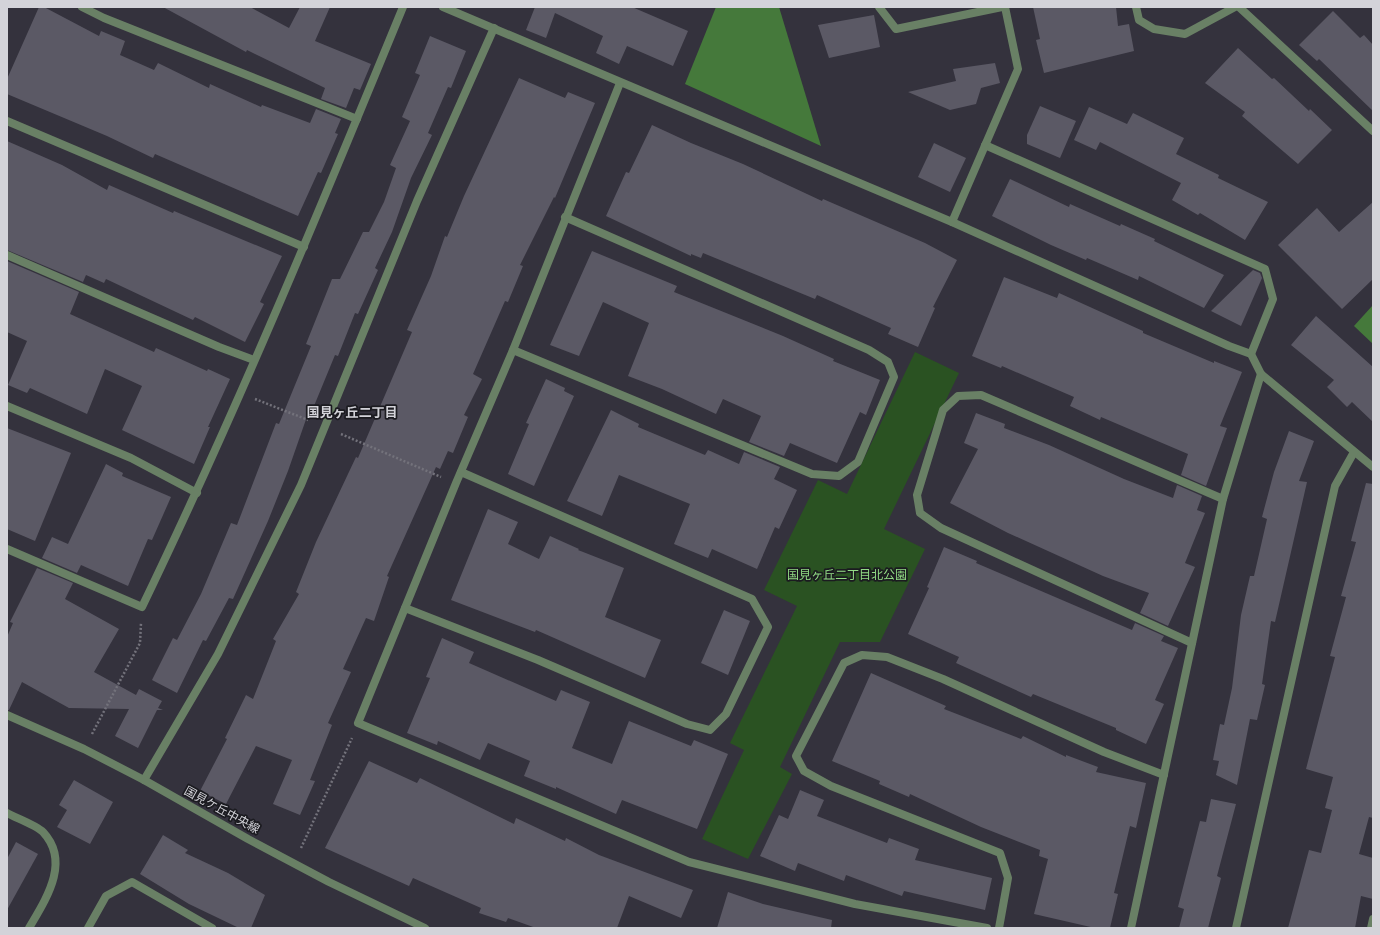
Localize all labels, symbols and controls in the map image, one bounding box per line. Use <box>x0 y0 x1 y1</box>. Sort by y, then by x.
district label: 国見ヶ丘二丁目 <box>306 404 398 420</box>
park label: 国見ヶ丘二丁目北公園 <box>787 567 907 582</box>
street label: 国見ケ丘中央線 <box>182 783 263 836</box>

